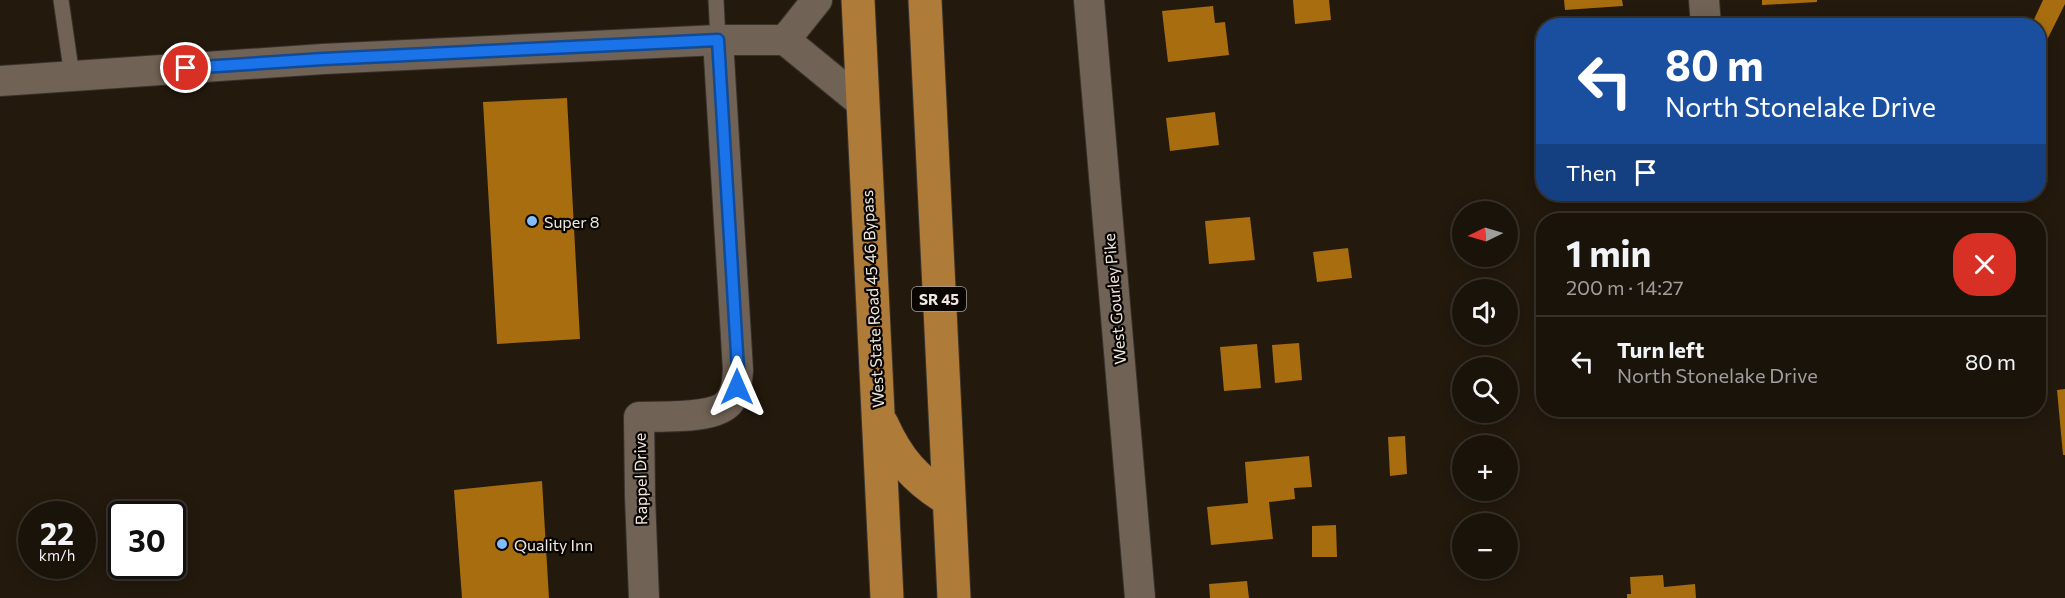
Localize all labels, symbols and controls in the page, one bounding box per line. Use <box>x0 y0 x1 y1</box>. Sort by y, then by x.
text: 80 m <box>1665 38 1764 90</box>
pin <box>160 42 211 93</box>
icon: left <box>1566 42 1644 120</box>
icon: arrive <box>169 51 202 84</box>
text: North Stonelake Drive <box>1665 90 1936 123</box>
icon: arrive <box>1629 156 1662 189</box>
text: Then <box>1566 159 1617 186</box>
street label: West State Road 45 46 Bypass <box>857 190 887 408</box>
north arrow <box>1452 201 1518 267</box>
map controls <box>1452 201 1518 579</box>
place label: Super 8 <box>544 212 599 231</box>
marker: Super 8 <box>525 214 539 228</box>
text: 1 min <box>1566 230 1651 274</box>
street label: West Gourley Pike <box>1099 233 1129 365</box>
button: close <box>1953 233 2016 296</box>
text: 200 m · 14:27 <box>1566 275 1684 299</box>
button: sound <box>1452 279 1518 345</box>
road number: SR 45 <box>912 287 966 311</box>
text: Turn left <box>1617 336 1704 363</box>
icon: left <box>1566 345 1599 378</box>
text: 80 m <box>1965 348 2016 375</box>
position arrow <box>705 355 769 419</box>
button: search <box>1452 357 1518 423</box>
text: North Stonelake Drive <box>1617 363 1818 387</box>
street label: Rappel Drive <box>630 433 650 525</box>
button: + <box>1452 435 1518 501</box>
speed limit sign: 30 <box>108 501 186 579</box>
button: − <box>1452 513 1518 579</box>
text: 22 <box>40 514 74 551</box>
place label: Quality Inn <box>514 535 593 554</box>
marker: Quality Inn <box>495 537 509 551</box>
text: km/h <box>39 546 75 564</box>

